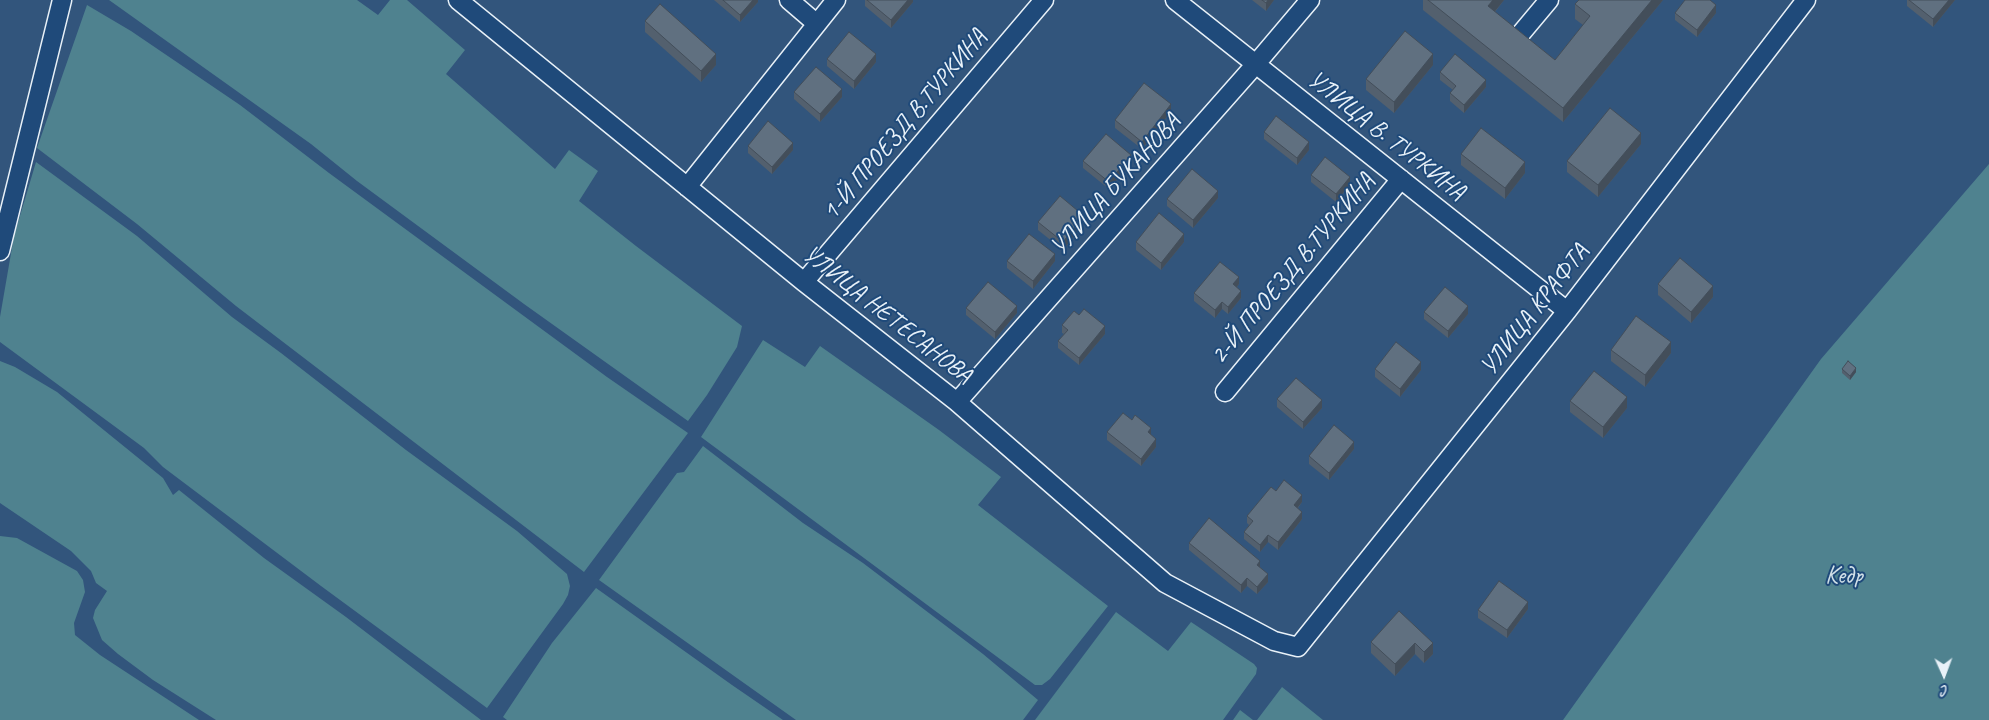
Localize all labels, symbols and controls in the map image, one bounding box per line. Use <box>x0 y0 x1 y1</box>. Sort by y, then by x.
street label: 1-Й ПРОЕЗД В.ТУРКИНА <box>817 24 993 226</box>
street label: УЛИЦА В. ТУРКИНА <box>1301 65 1471 207</box>
street label: УЛИЦА БУКАНОВА <box>1044 108 1188 262</box>
street label: 2-Й ПРОЕЗД В.ТУРКИНА <box>1205 168 1381 370</box>
street label: УЛИЦА КРАФТА <box>1474 238 1596 382</box>
street label: УЛИЦА НЕТЕСАНОВА <box>796 240 978 390</box>
park label: Кедр <box>1825 561 1863 591</box>
north arrow <box>1919 650 1969 700</box>
text: С <box>1941 682 1948 699</box>

